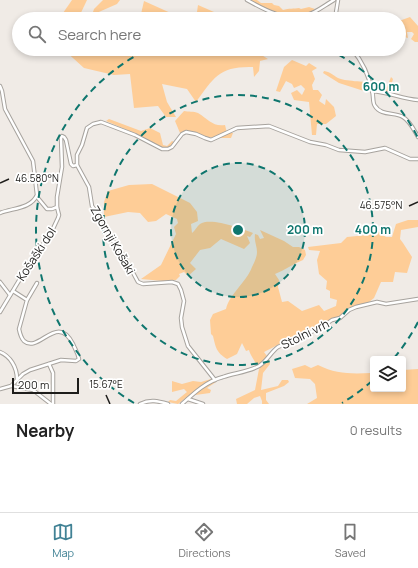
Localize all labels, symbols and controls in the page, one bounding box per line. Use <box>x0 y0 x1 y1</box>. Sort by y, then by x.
search box <box>12 12 406 56</box>
icon: search <box>26 23 48 45</box>
text: Search here <box>58 24 141 45</box>
text: 600 m <box>363 78 399 95</box>
text: 46.580°N <box>15 171 59 185</box>
text: 46.575°N <box>360 198 402 212</box>
street label: Zgornji Košaki <box>86 203 140 277</box>
text: 200 m <box>287 221 323 238</box>
text: 400 m <box>355 221 391 238</box>
centre of rings <box>231 223 245 237</box>
street label: Košaški dol <box>12 224 60 284</box>
street label: Stolni vrh <box>278 315 332 353</box>
map controls <box>370 356 406 392</box>
button: layers <box>370 356 406 392</box>
scale bar <box>12 376 79 395</box>
text: 200 m <box>18 377 49 392</box>
text: 15.67°E <box>89 377 123 391</box>
text: Nearby <box>16 419 74 442</box>
text: 0 results <box>350 421 402 439</box>
tab: Map <box>52 521 74 560</box>
tab: Directions <box>178 521 231 560</box>
tab: Saved <box>335 521 366 560</box>

